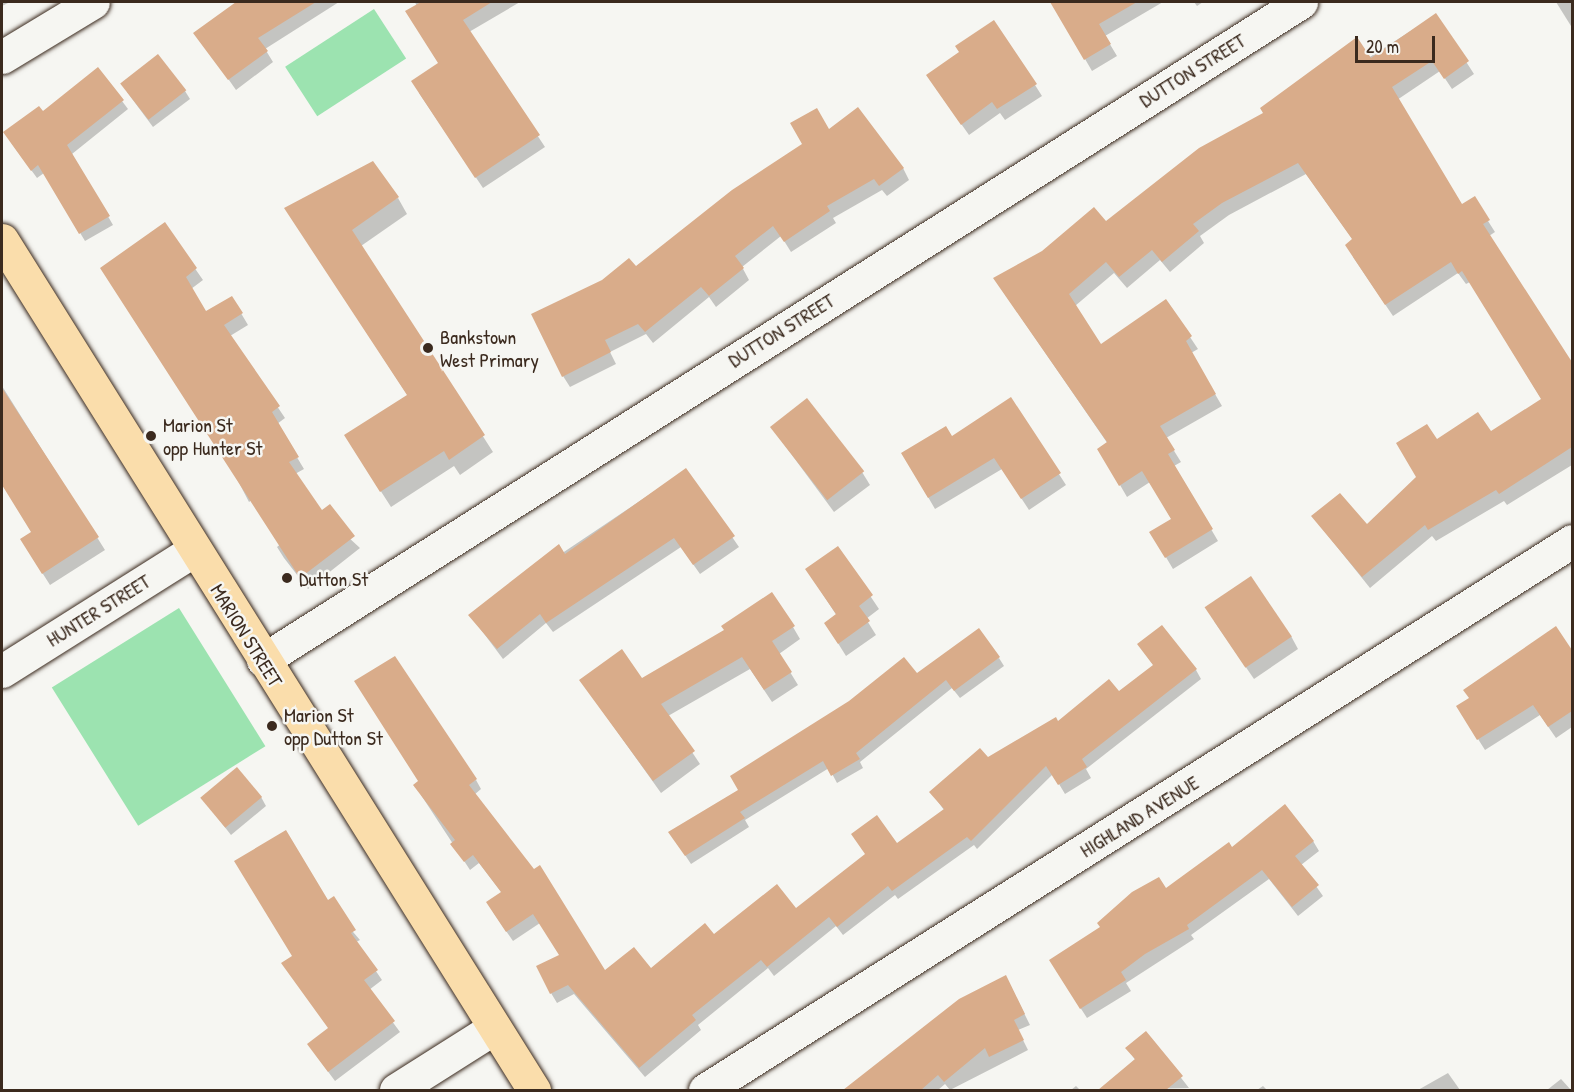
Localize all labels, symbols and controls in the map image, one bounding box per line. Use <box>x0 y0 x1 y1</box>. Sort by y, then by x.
scale bar <box>1358 24 1438 62</box>
street label: DUTTON STREET <box>1135 28 1249 112</box>
text: 20 m <box>1366 34 1399 59</box>
street label: DUTTON STREET <box>724 288 838 372</box>
place label: Bankstown West Primary <box>440 324 539 371</box>
marker: Bankstown West Primary <box>421 341 435 355</box>
place label: Marion St opp Hunter St <box>163 412 262 459</box>
marker: Marion St opp Hunter St <box>144 429 158 443</box>
place label: Dutton St <box>299 566 368 590</box>
street label: HUNTER STREET <box>42 569 154 651</box>
marker: Dutton St <box>280 571 294 585</box>
street label: MARION STREET <box>206 579 288 691</box>
place label: Marion St opp Dutton St <box>284 702 383 749</box>
marker: Marion St opp Dutton St <box>265 719 279 733</box>
street label: HIGHLAND AVENUE <box>1075 770 1203 862</box>

